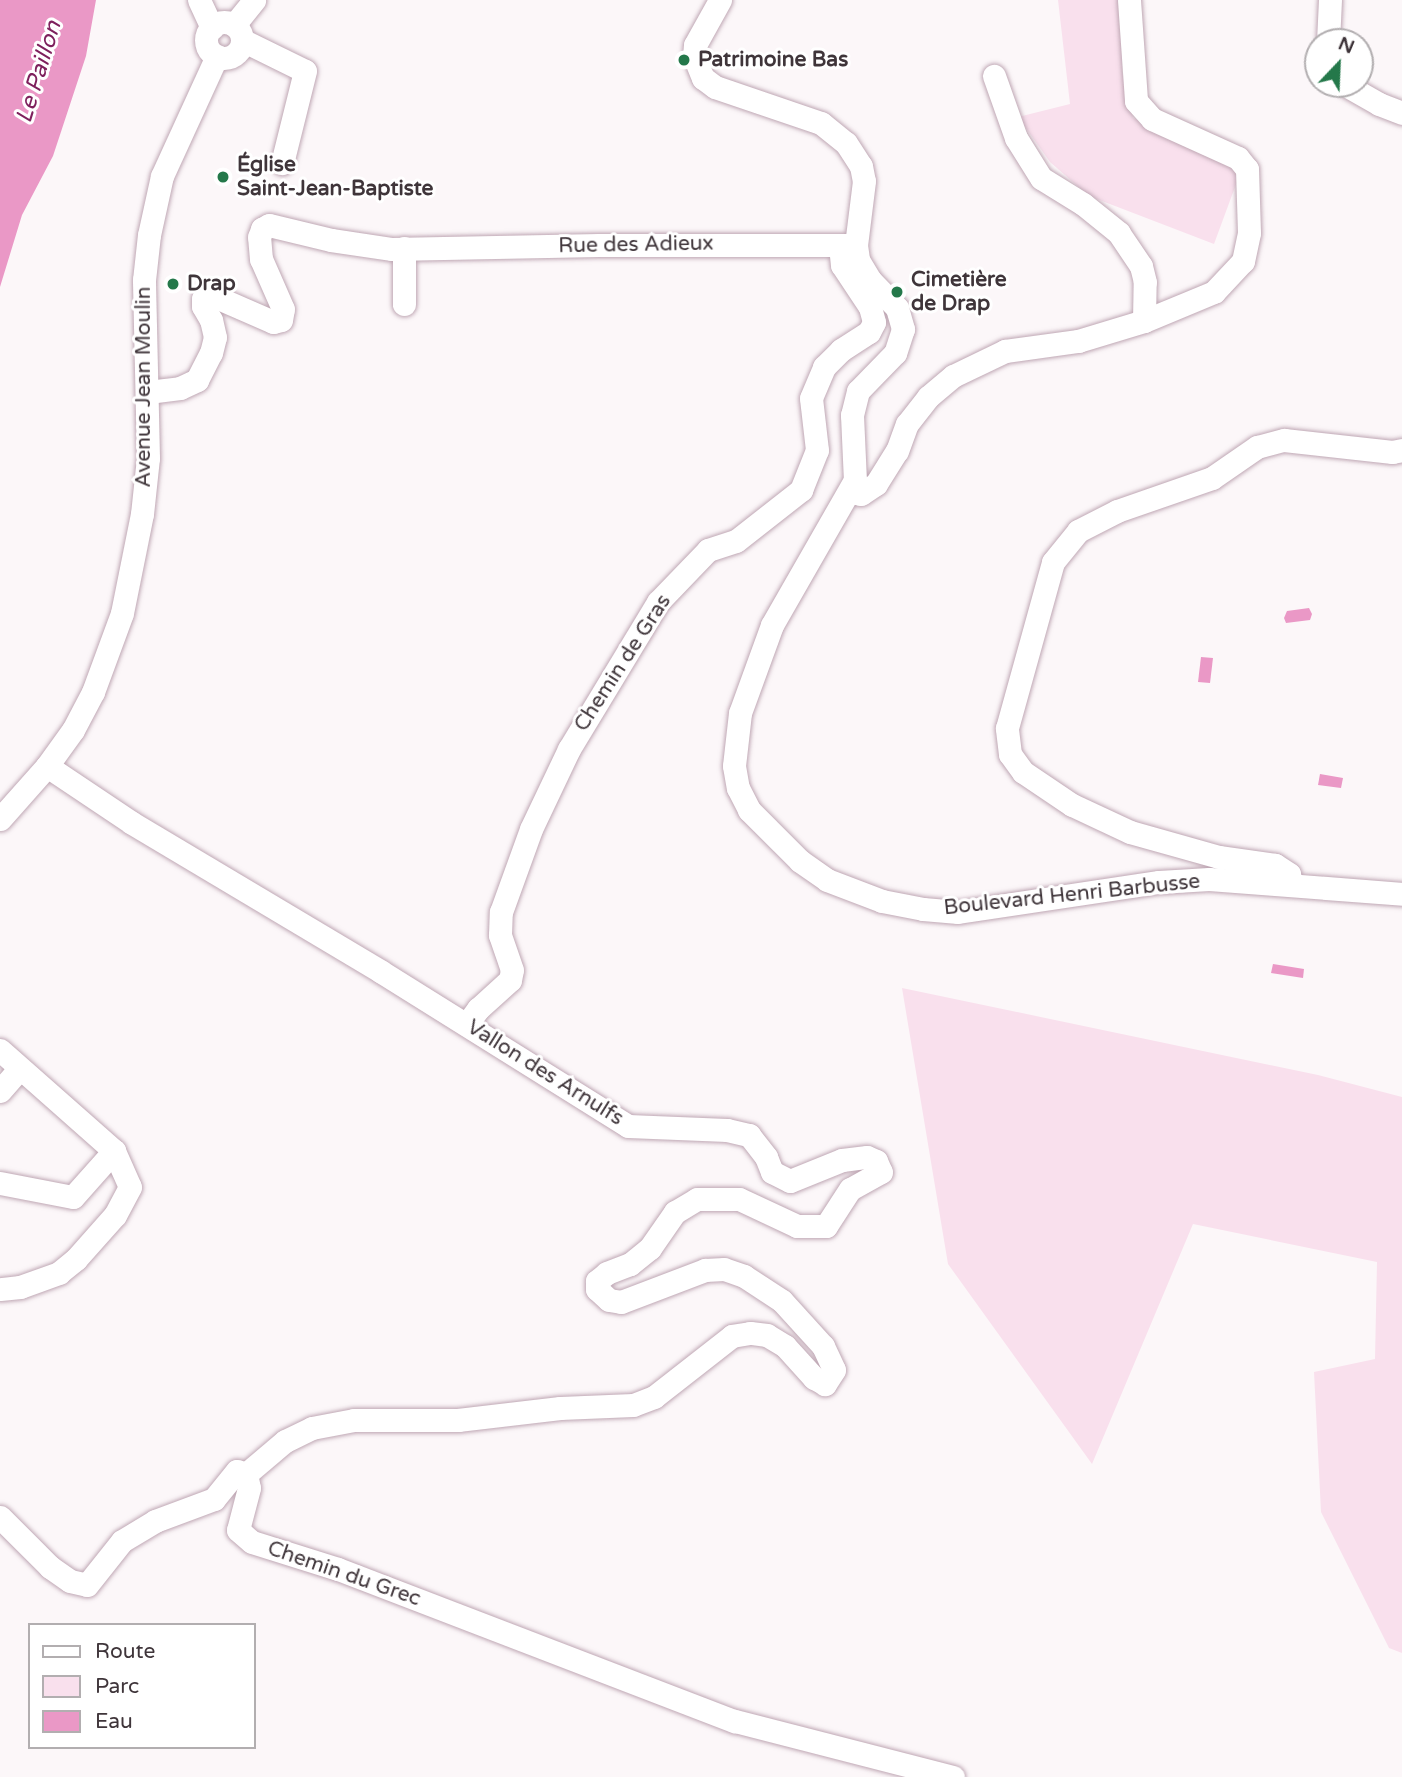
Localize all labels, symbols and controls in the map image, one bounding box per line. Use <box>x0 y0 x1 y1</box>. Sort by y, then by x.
water label: Le Paillon <box>10 18 68 126</box>
north arrow <box>1304 28 1374 98</box>
text: N <box>1335 32 1358 59</box>
place label: Patrimoine Bas <box>698 47 848 73</box>
marker: Patrimoine Bas <box>676 52 692 68</box>
place label: Église Saint-Jean-Baptiste <box>237 152 433 202</box>
marker: Église Saint-Jean-Baptiste <box>215 169 231 185</box>
street label: Rue des Adieux <box>558 231 714 259</box>
place label: Cimetière de Drap <box>911 267 1007 317</box>
place label: Drap <box>187 271 236 297</box>
marker: Drap <box>165 276 181 292</box>
marker: Cimetière de Drap <box>889 284 905 300</box>
street label: Avenue Jean Moulin <box>131 286 157 488</box>
street label: Chemin de Gras <box>569 590 677 736</box>
street label: Boulevard Henri Barbusse <box>943 869 1201 921</box>
street label: Vallon des Arnulfs <box>462 1015 628 1131</box>
street label: Chemin du Grec <box>264 1536 424 1612</box>
legend <box>28 1623 256 1749</box>
text: Route <box>95 1639 155 1664</box>
text: Parc <box>95 1674 139 1699</box>
text: Eau <box>95 1709 133 1734</box>

